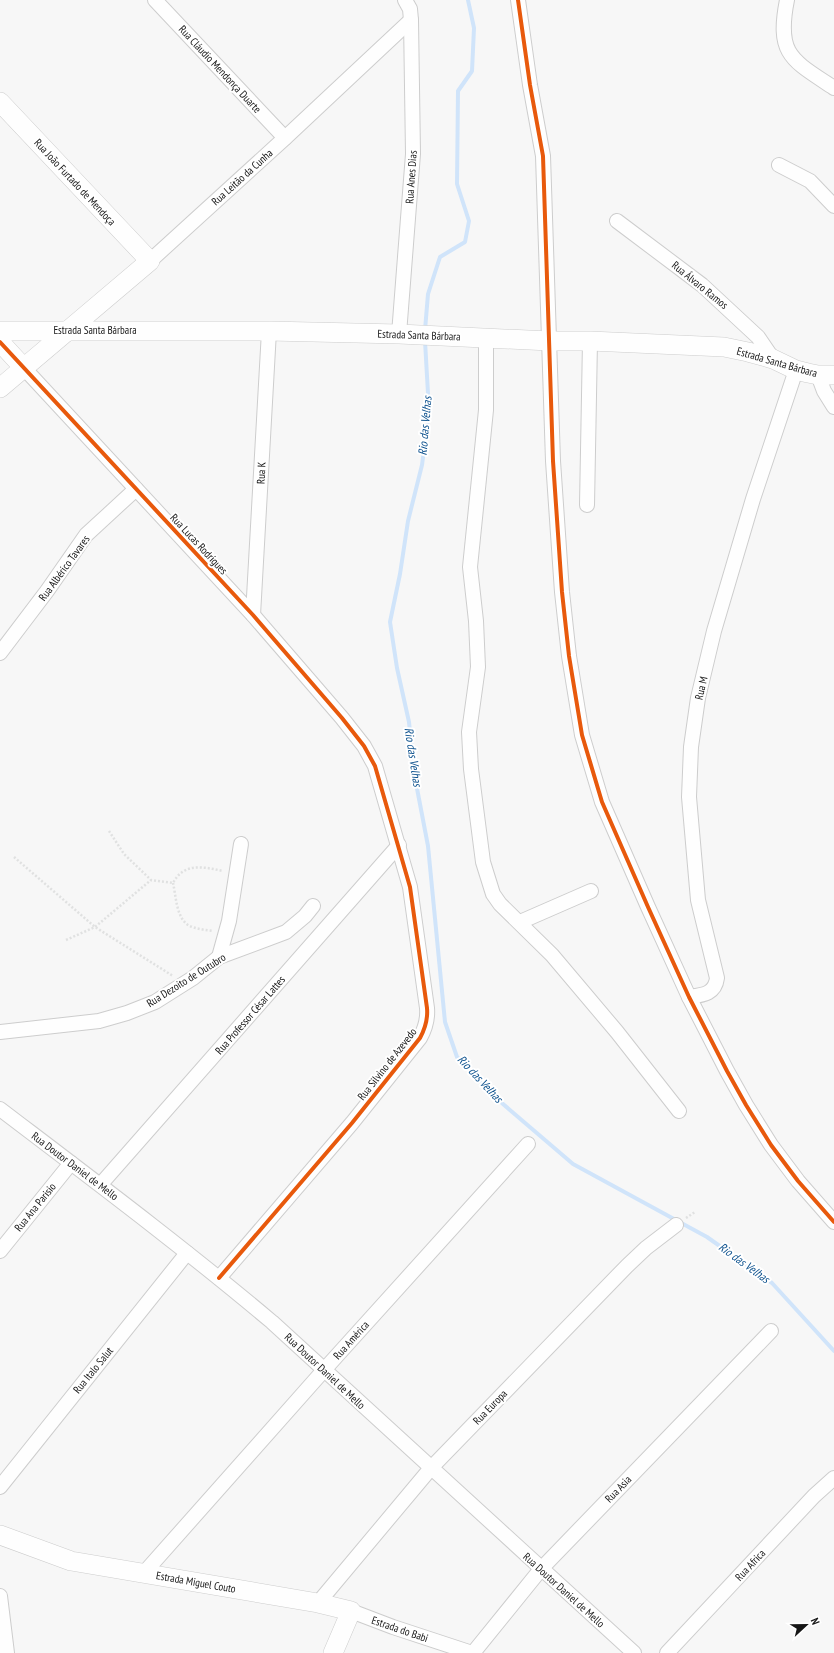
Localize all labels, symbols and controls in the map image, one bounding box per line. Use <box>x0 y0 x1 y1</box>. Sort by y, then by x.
street label: Rua Cláudio Mendonça Duarte <box>176 22 265 116</box>
street label: Rua João Furtado de Mendoça <box>31 136 119 228</box>
street label: Rua Leitão da Cunha <box>209 146 275 208</box>
street label: Rua Anes Dias <box>402 150 420 204</box>
street label: Rua Álvaro Ramos <box>669 258 731 312</box>
street label: Estrada Santa Bárbara <box>53 323 137 337</box>
street label: Estrada Santa Bárbara <box>377 327 461 343</box>
street label: Estrada Santa Bárbara <box>735 344 819 380</box>
water label: Rio das Velhas <box>414 394 435 456</box>
street label: Rua K <box>253 461 269 484</box>
street label: Rua Lucas Rodrigues <box>167 511 231 577</box>
street label: Rua Albérico Tavares <box>35 532 93 604</box>
street label: Rua M <box>692 675 710 701</box>
water label: Rio das Velhas <box>401 726 426 789</box>
street label: Rua Dezoito de Outubro <box>144 950 228 1010</box>
street label: Rua Professor César Lattes <box>212 973 288 1057</box>
street label: Rua Silvino de Azevedo <box>354 1025 420 1103</box>
water label: Rio das Velhas <box>455 1052 507 1107</box>
street label: Rua Doutor Daniel de Mello <box>29 1129 121 1203</box>
street label: Rua Ana Parisio <box>11 1180 59 1234</box>
water label: Rio das Velhas <box>716 1239 774 1287</box>
street label: Rua América <box>330 1318 372 1362</box>
street label: Rua Doutor Daniel de Mello <box>282 1330 368 1412</box>
street label: Rua Italo Salut <box>70 1344 116 1396</box>
street label: Rua Europa <box>470 1387 510 1427</box>
street label: Rua Asia <box>602 1473 634 1505</box>
street label: Rua Africa <box>732 1546 768 1584</box>
street label: Rua Doutor Daniel de Mello <box>520 1550 608 1630</box>
street label: Estrada Miguel Couto <box>155 1568 237 1596</box>
north arrow <box>786 1605 826 1645</box>
street label: Estrada do Babi <box>370 1613 430 1645</box>
text: N <box>808 1616 823 1627</box>

